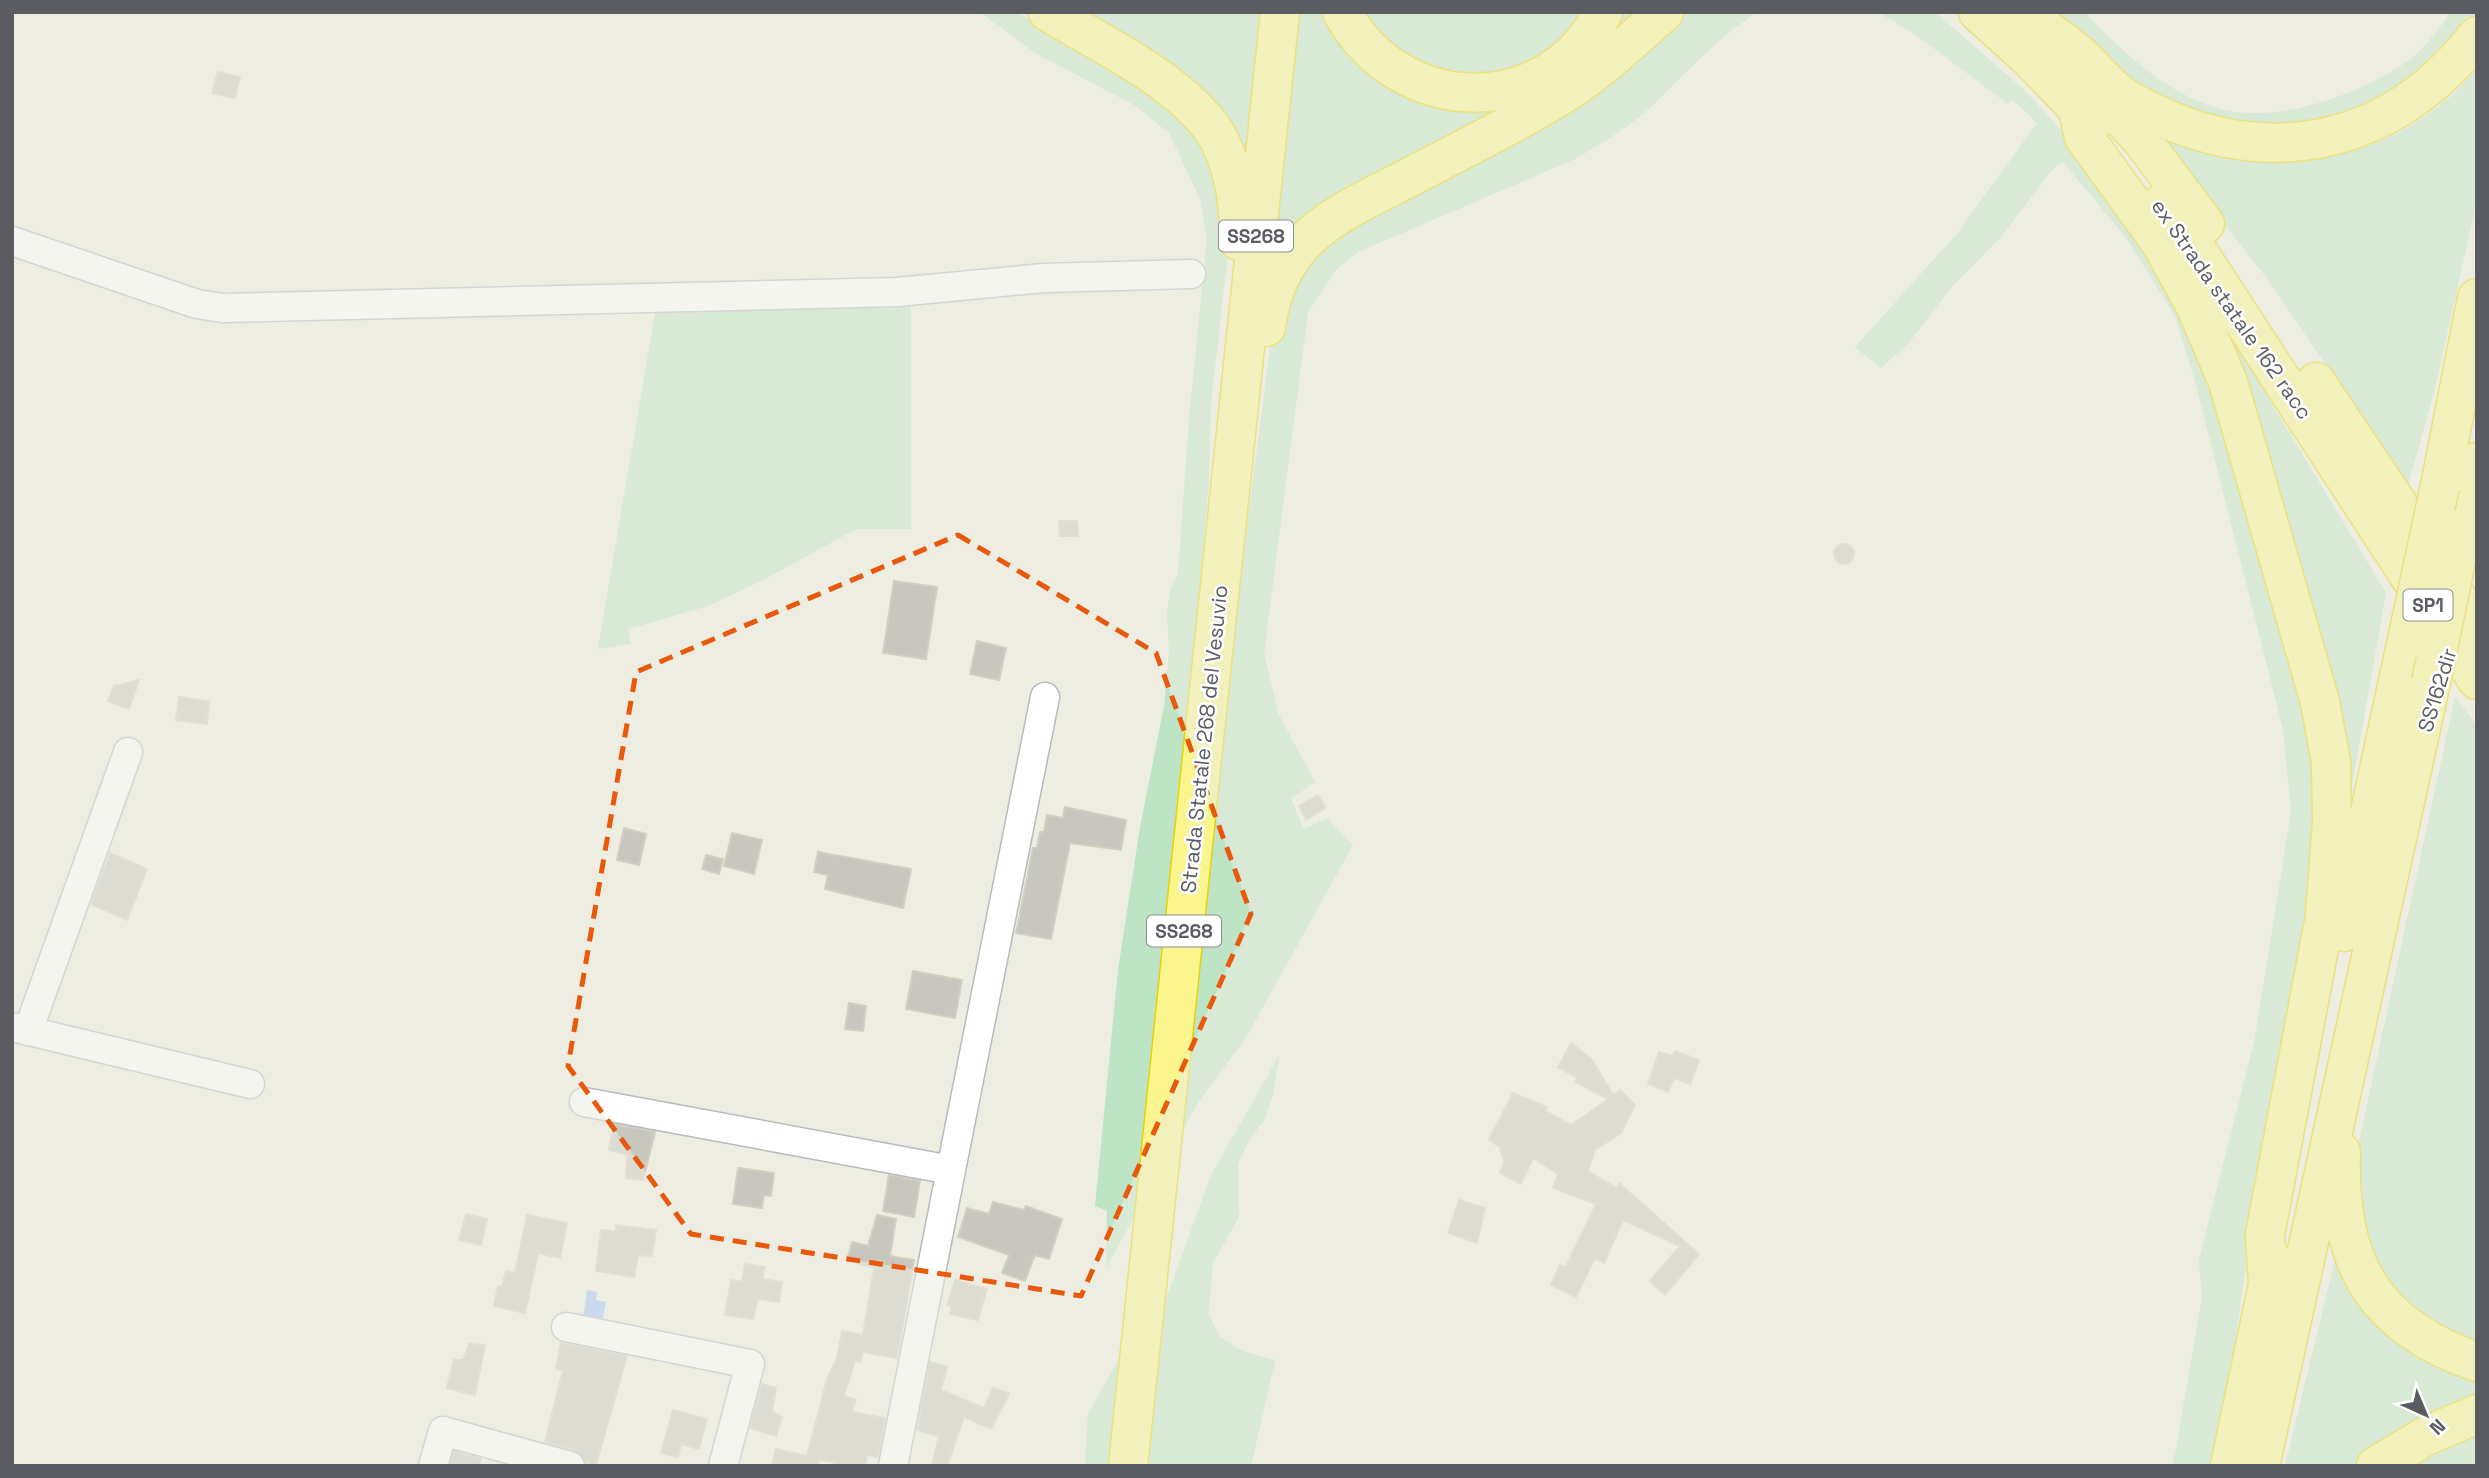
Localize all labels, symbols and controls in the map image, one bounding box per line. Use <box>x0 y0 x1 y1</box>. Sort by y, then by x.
street label: ex Strada statale 162 racc <box>2146 194 2318 424</box>
road number: SS268 <box>1219 220 1293 252</box>
street label: Strada Statale 268 del Vesuvio <box>1174 584 1234 894</box>
road number: SP1 <box>2404 590 2452 620</box>
street label: SS162dir <box>2411 645 2463 735</box>
road number: SS268 <box>1147 916 1221 946</box>
north arrow <box>2391 1380 2461 1450</box>
text: N <box>2424 1413 2451 1440</box>

